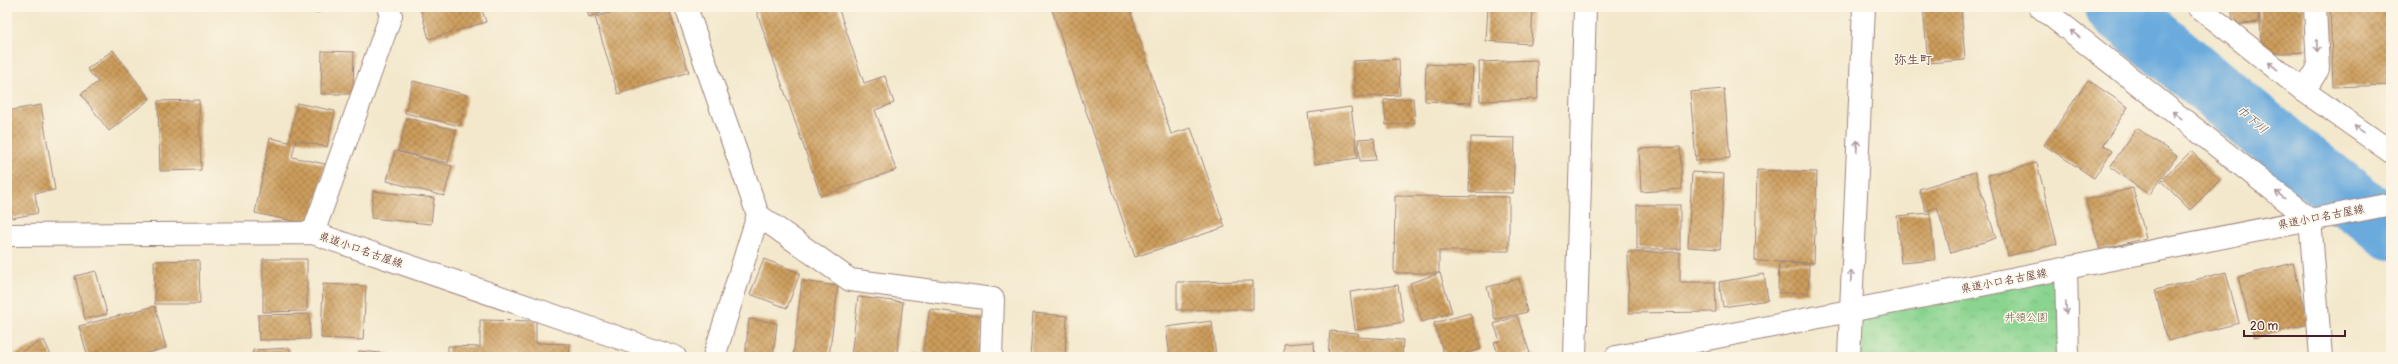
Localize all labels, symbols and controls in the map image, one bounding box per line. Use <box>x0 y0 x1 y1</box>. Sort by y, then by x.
one-way arrow <box>2070 30 2081 39</box>
one-way arrow <box>2313 39 2321 52</box>
district label: 弥生町 <box>1893 52 1933 68</box>
one-way arrow <box>2268 62 2279 71</box>
water label: 巾下川 <box>2233 103 2271 137</box>
one-way arrow <box>2172 110 2183 119</box>
one-way arrow <box>2354 125 2365 133</box>
one-way arrow <box>1854 140 1861 153</box>
one-way arrow <box>2274 191 2285 199</box>
street label: 県道小口名古屋線 <box>2277 202 2365 232</box>
street label: 県道小口名古屋線 <box>317 230 405 270</box>
street label: 県道小口名古屋線 <box>1960 266 2048 296</box>
one-way arrow <box>1847 270 1855 283</box>
one-way arrow <box>2063 301 2070 314</box>
park label: 井領公園 <box>2004 311 2048 324</box>
scale bar <box>2244 312 2345 338</box>
text: 20 m <box>2250 319 2279 334</box>

